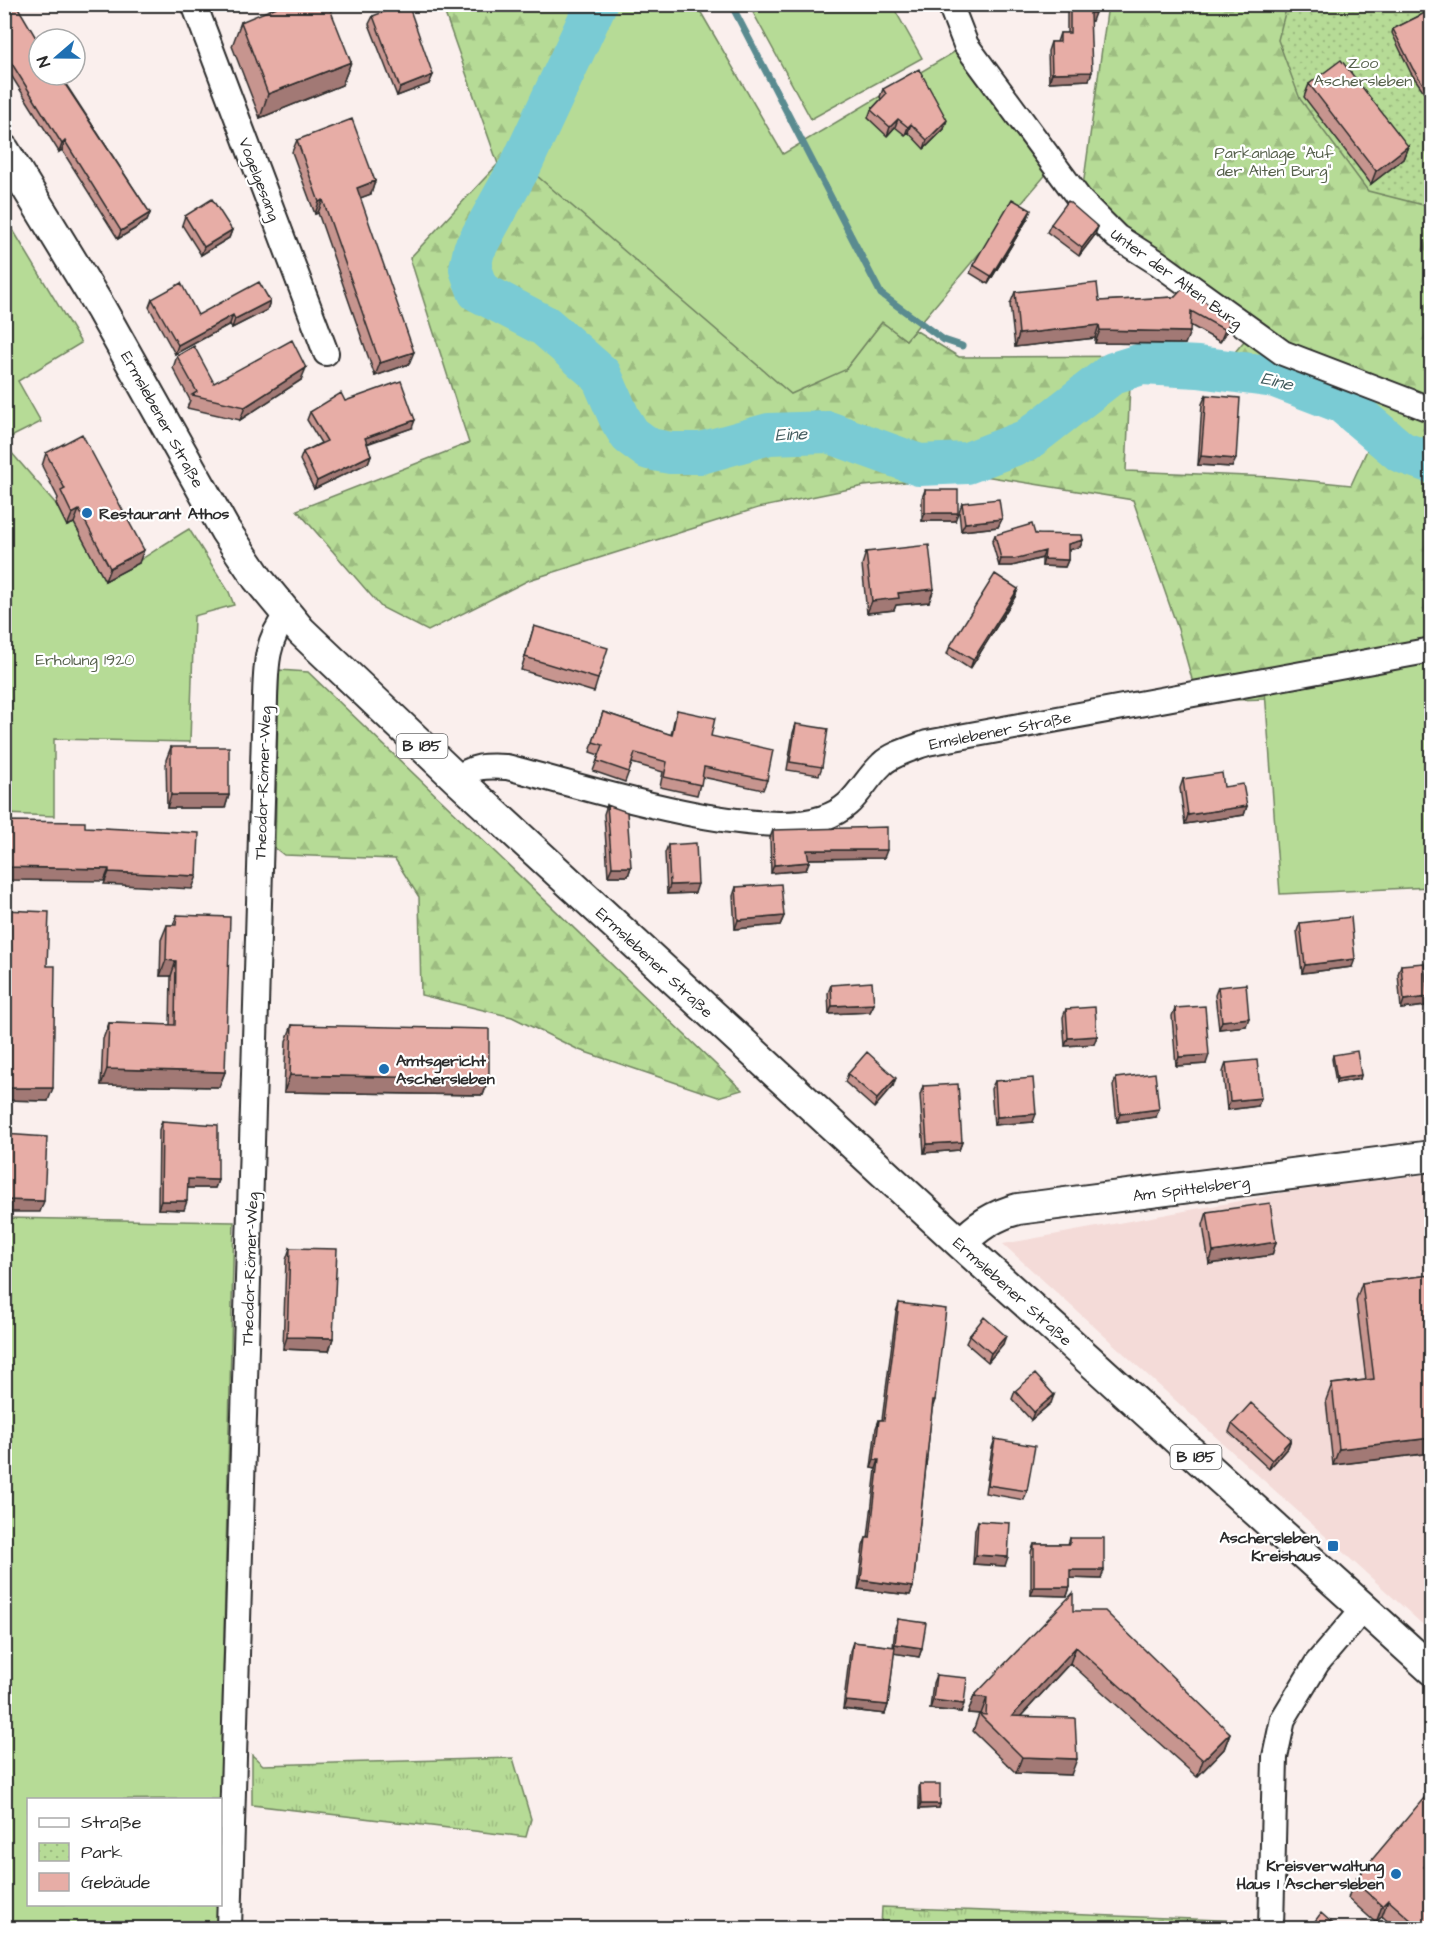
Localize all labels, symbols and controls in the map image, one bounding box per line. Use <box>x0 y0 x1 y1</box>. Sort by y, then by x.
north arrow <box>27 27 87 87</box>
park label: Zoo Aschersleben <box>1314 52 1412 92</box>
text: N <box>32 53 56 70</box>
street label: Vogelgesang <box>232 134 285 225</box>
park label: Parkanlage "Auf der Alten Burg" <box>1215 142 1334 183</box>
street label: Unter der Alten Burg <box>1105 223 1247 335</box>
street label: Ermslebener Straße <box>115 347 209 492</box>
water label: Eine <box>1258 365 1297 398</box>
water label: Eine <box>774 421 809 448</box>
place label: Restaurant Athos <box>99 503 229 525</box>
marker: Restaurant Athos <box>80 506 94 520</box>
park label: Erholung 1920 <box>36 649 134 672</box>
street label: Theodor-Römer-Weg <box>249 706 278 860</box>
street label: Emslebener Straße <box>927 706 1074 756</box>
road number: B 185 <box>396 734 448 758</box>
street label: Ermslebener Straße <box>591 902 718 1023</box>
place label: Amtsgericht Aschersleben <box>396 1050 495 1090</box>
marker: Amtsgericht Aschersleben <box>377 1062 391 1076</box>
street label: Am Spittelsberg <box>1131 1171 1251 1208</box>
street label: Theodor-Römer-Weg <box>236 1192 265 1346</box>
street label: Ermslebener Straße <box>948 1232 1077 1351</box>
road number: B 185 <box>1170 1445 1222 1469</box>
place label: Aschersleben, Kreishaus <box>1220 1527 1321 1567</box>
marker: Aschersleben, Kreishaus <box>1326 1539 1340 1553</box>
legend <box>27 1798 222 1906</box>
text: Straße <box>81 1810 142 1835</box>
text: Park <box>81 1840 123 1865</box>
place label: Kreisverwaltung Haus 1 Aschersleben <box>1237 1855 1385 1895</box>
marker: Kreisverwaltung Haus 1 Aschersleben <box>1389 1867 1403 1881</box>
text: Gebäude <box>81 1870 151 1895</box>

